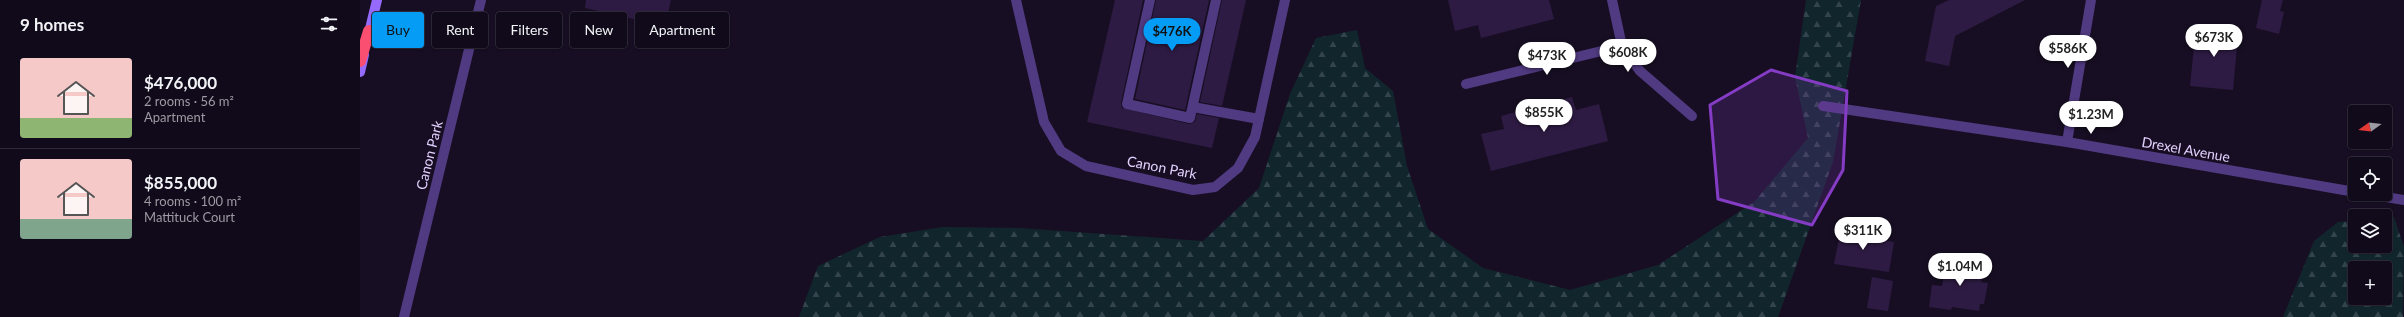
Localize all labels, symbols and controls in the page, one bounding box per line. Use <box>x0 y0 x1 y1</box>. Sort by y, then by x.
chip: Buy <box>372 12 424 48</box>
chip: Rent <box>432 12 488 48</box>
chip: Filters <box>496 12 562 48</box>
chip: New <box>570 12 627 48</box>
chip: Apartment <box>635 12 729 48</box>
icon: filters <box>318 13 340 35</box>
text: 9 homes <box>20 14 84 35</box>
pin: $476K <box>1144 18 1200 52</box>
text: $476K <box>1152 23 1192 39</box>
pin: $673K <box>2186 24 2242 58</box>
text: $673K <box>2194 29 2234 45</box>
pin: $586K <box>2040 35 2096 69</box>
pin: $608K <box>1600 39 1656 73</box>
text: $586K <box>2048 40 2088 56</box>
pin: $473K <box>1519 42 1575 76</box>
text: $608K <box>1608 44 1648 60</box>
text: $473K <box>1527 47 1567 63</box>
text: $476,000 <box>144 72 217 93</box>
icon: home <box>52 74 100 122</box>
text: 2 rooms · 56 m² <box>144 93 234 109</box>
pin: $855K <box>1516 99 1572 133</box>
pin: $1.23M <box>2058 101 2124 135</box>
text: $855K <box>1524 104 1564 120</box>
north arrow <box>2348 105 2392 149</box>
map controls <box>2348 105 2392 305</box>
text: $1.23M <box>2068 106 2114 122</box>
text: Apartment <box>144 109 205 125</box>
street label: Canon Park <box>412 118 446 191</box>
street label: Drexel Avenue <box>2140 133 2232 165</box>
street label: Canon Park <box>1126 152 1199 182</box>
button: locate <box>2348 157 2392 201</box>
text: $855,000 <box>144 172 217 193</box>
icon: home <box>52 175 100 223</box>
text: 4 rooms · 100 m² <box>144 193 241 209</box>
text: Mattituck Court <box>144 209 235 225</box>
button: layers <box>2348 209 2392 253</box>
pin: $311K <box>1835 217 1891 251</box>
text: $311K <box>1843 222 1883 238</box>
pin: $1.04M <box>1927 253 1993 287</box>
text: $1.04M <box>1937 258 1983 274</box>
button: + <box>2348 261 2392 305</box>

